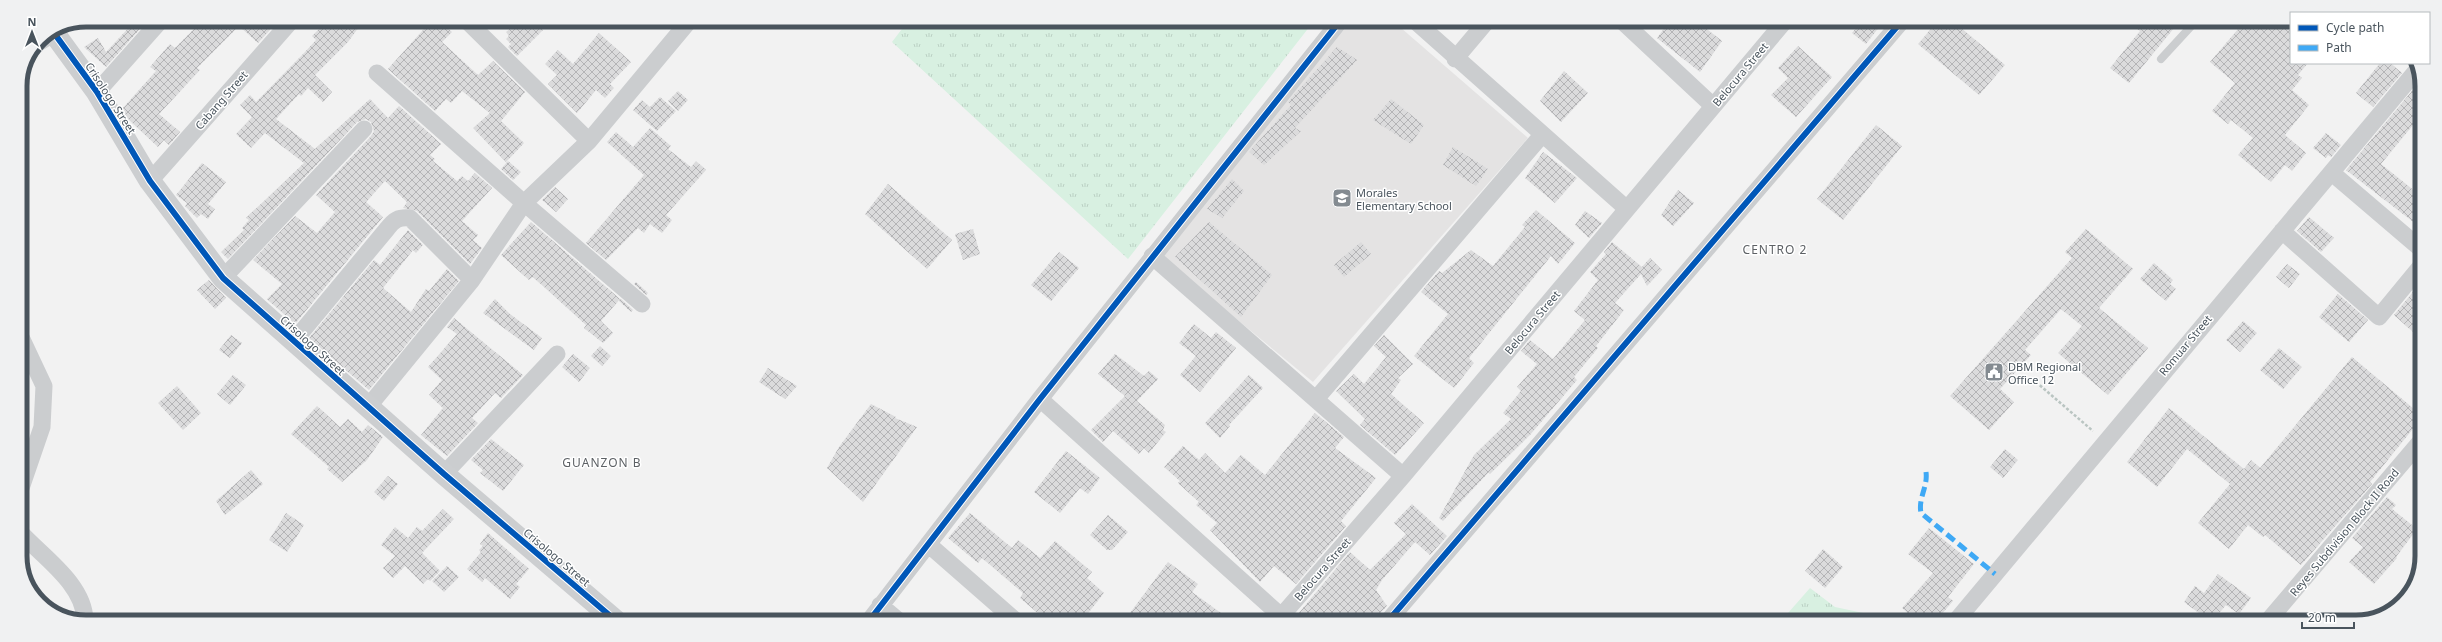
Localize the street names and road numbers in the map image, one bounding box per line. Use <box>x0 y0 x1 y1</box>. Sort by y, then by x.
street label: Belocura Street <box>1709 39 1771 109</box>
street label: Crisologo Street <box>82 59 140 137</box>
street label: Cabang Street <box>191 67 251 133</box>
street label: Belocura Street <box>1501 287 1563 357</box>
street label: Romuar Street <box>2155 311 2215 378</box>
street label: Crisologo Street <box>277 312 349 378</box>
street label: Reyes Subdivision Block II Road <box>2286 465 2402 599</box>
street label: Crisologo Street <box>520 525 594 589</box>
street label: Belocura Street <box>1290 534 1354 604</box>

